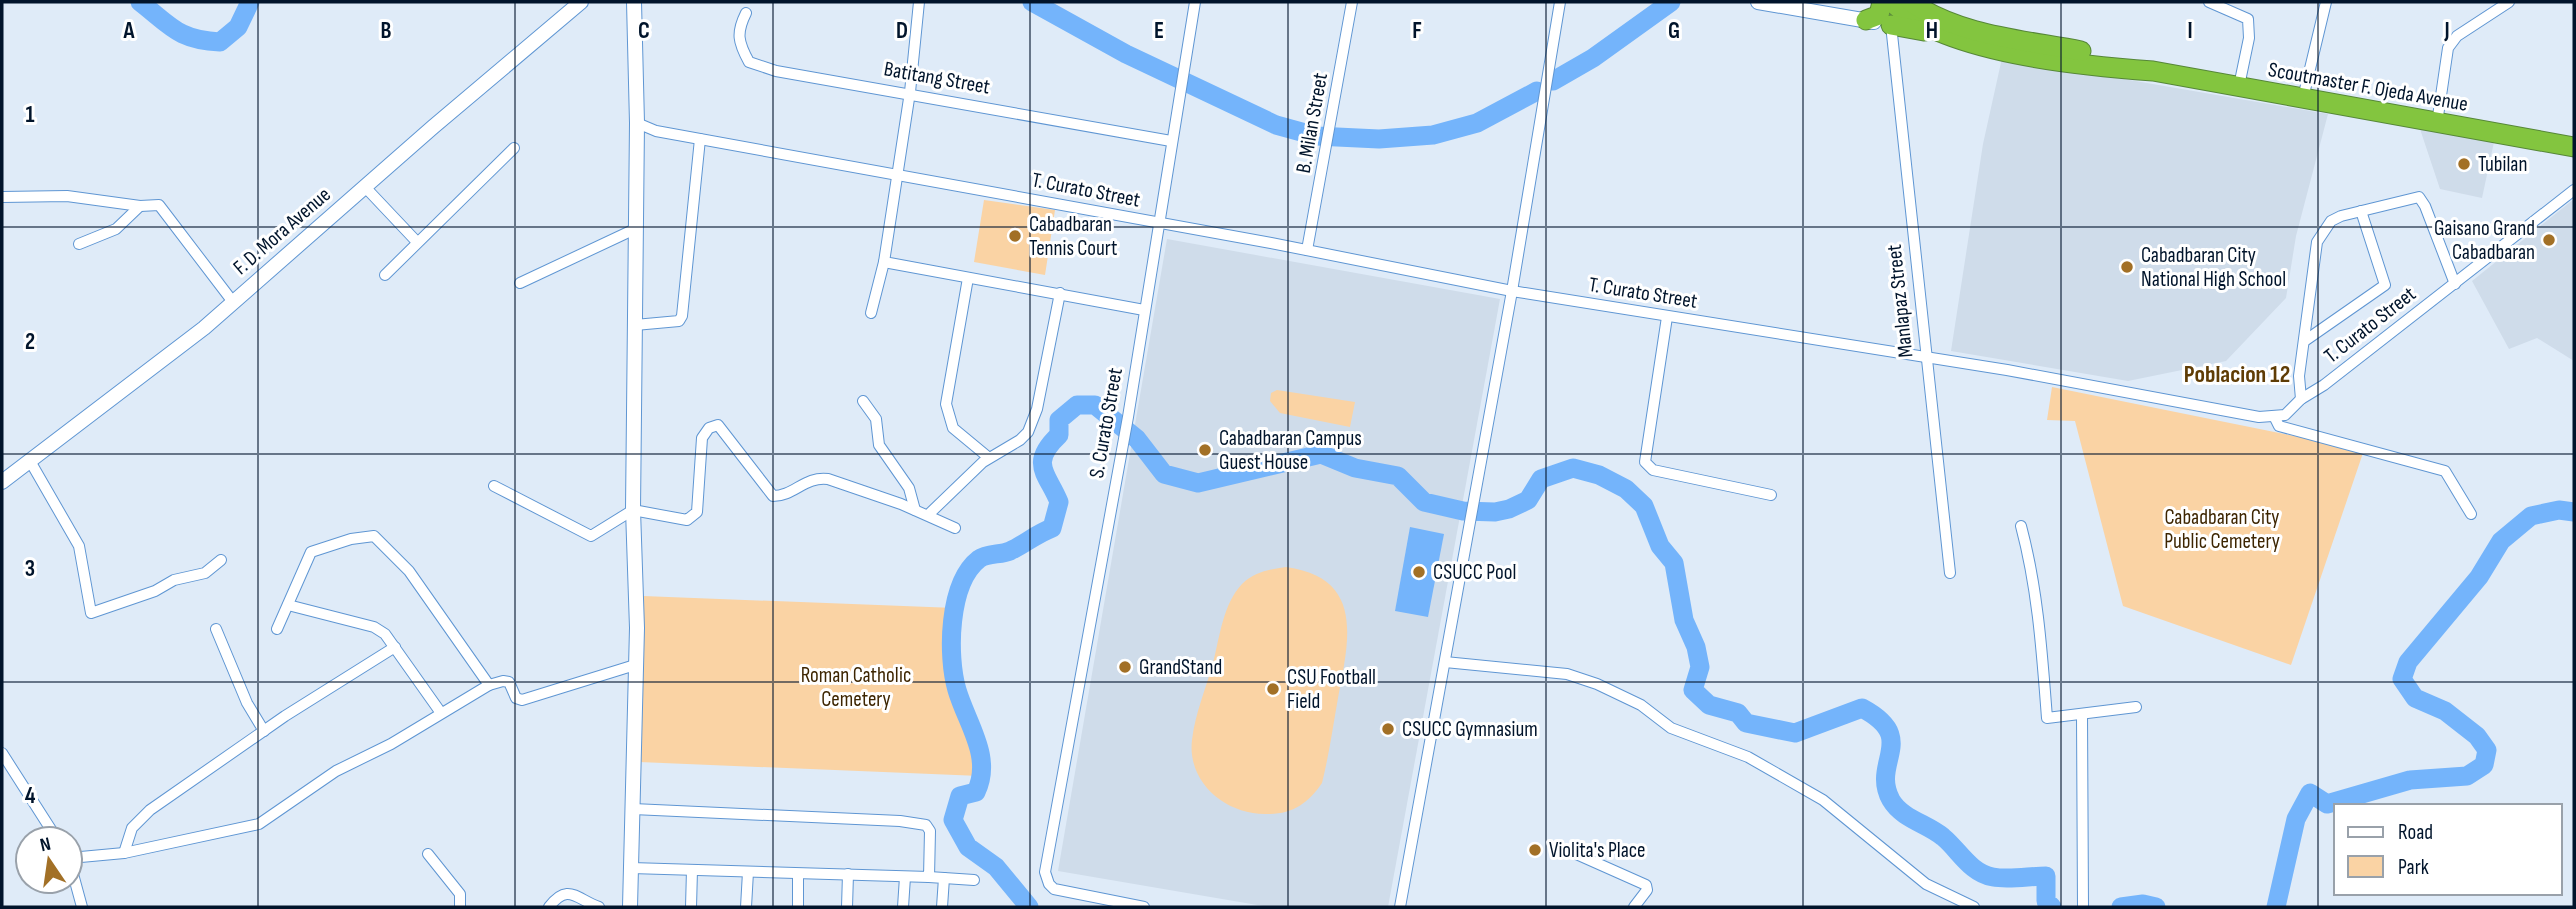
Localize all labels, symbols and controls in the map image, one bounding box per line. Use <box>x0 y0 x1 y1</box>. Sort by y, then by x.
text: A <box>123 17 136 45</box>
text: B <box>381 17 392 45</box>
text: C <box>638 17 650 45</box>
text: D <box>896 17 908 45</box>
text: E <box>1154 17 1164 45</box>
text: F <box>1412 17 1422 45</box>
text: G <box>1668 17 1680 45</box>
text: H <box>1926 17 1938 45</box>
text: I <box>2187 17 2193 45</box>
text: J <box>2443 17 2450 45</box>
street label: Batitang Street <box>882 56 992 100</box>
street label: Scoutmaster F. Ojeda Avenue <box>2266 57 2470 117</box>
street label: B. Milan Street <box>1291 71 1333 175</box>
text: 1 <box>25 101 35 129</box>
place label: Tubilan <box>2478 152 2527 177</box>
marker: Tubilan <box>2456 156 2472 172</box>
street label: T. Curato Street <box>1030 167 1142 213</box>
street label: F. D. Mora Avenue <box>228 182 336 280</box>
place label: Cabadbaran Tennis Court <box>1029 212 1118 261</box>
place label: Gaisano Grand Cabadbaran <box>2434 216 2535 265</box>
marker: Cabadbaran Tennis Court <box>1007 228 1023 244</box>
marker: Gaisano Grand Cabadbaran <box>2541 232 2557 248</box>
street label: Manlapaz Street <box>1882 243 1918 359</box>
place label: Cabadbaran City National High School <box>2141 243 2286 292</box>
marker: Cabadbaran City National High School <box>2119 259 2135 275</box>
street label: T. Curato Street <box>1587 272 1699 314</box>
street label: T. Curato Street <box>2319 281 2421 369</box>
text: 2 <box>25 328 35 356</box>
district label: Poblacion 12 <box>2184 360 2290 389</box>
street label: S. Curato Street <box>1084 366 1128 480</box>
place label: Cabadbaran Campus Guest House <box>1219 426 1362 475</box>
marker: Cabadbaran Campus Guest House <box>1197 442 1213 458</box>
park label: Cabadbaran City Public Cemetery <box>2164 505 2280 554</box>
text: 3 <box>25 555 35 583</box>
place label: CSUCC Pool <box>1433 560 1516 585</box>
marker: CSUCC Pool <box>1411 564 1427 580</box>
place label: GrandStand <box>1139 655 1222 680</box>
marker: GrandStand <box>1117 659 1133 675</box>
park label: Roman Catholic Cemetery <box>801 663 911 712</box>
place label: CSU Football Field <box>1287 665 1376 714</box>
marker: CSU Football Field <box>1265 681 1281 697</box>
place label: CSUCC Gymnasium <box>1402 717 1538 742</box>
marker: CSUCC Gymnasium <box>1380 721 1396 737</box>
text: 4 <box>25 782 36 810</box>
legend <box>2334 804 2562 895</box>
text: Road <box>2398 820 2433 845</box>
north arrow <box>14 825 84 895</box>
text: N <box>38 833 53 857</box>
place label: Violita's Place <box>1549 838 1646 863</box>
marker: Violita's Place <box>1527 842 1543 858</box>
text: Park <box>2398 855 2429 880</box>

